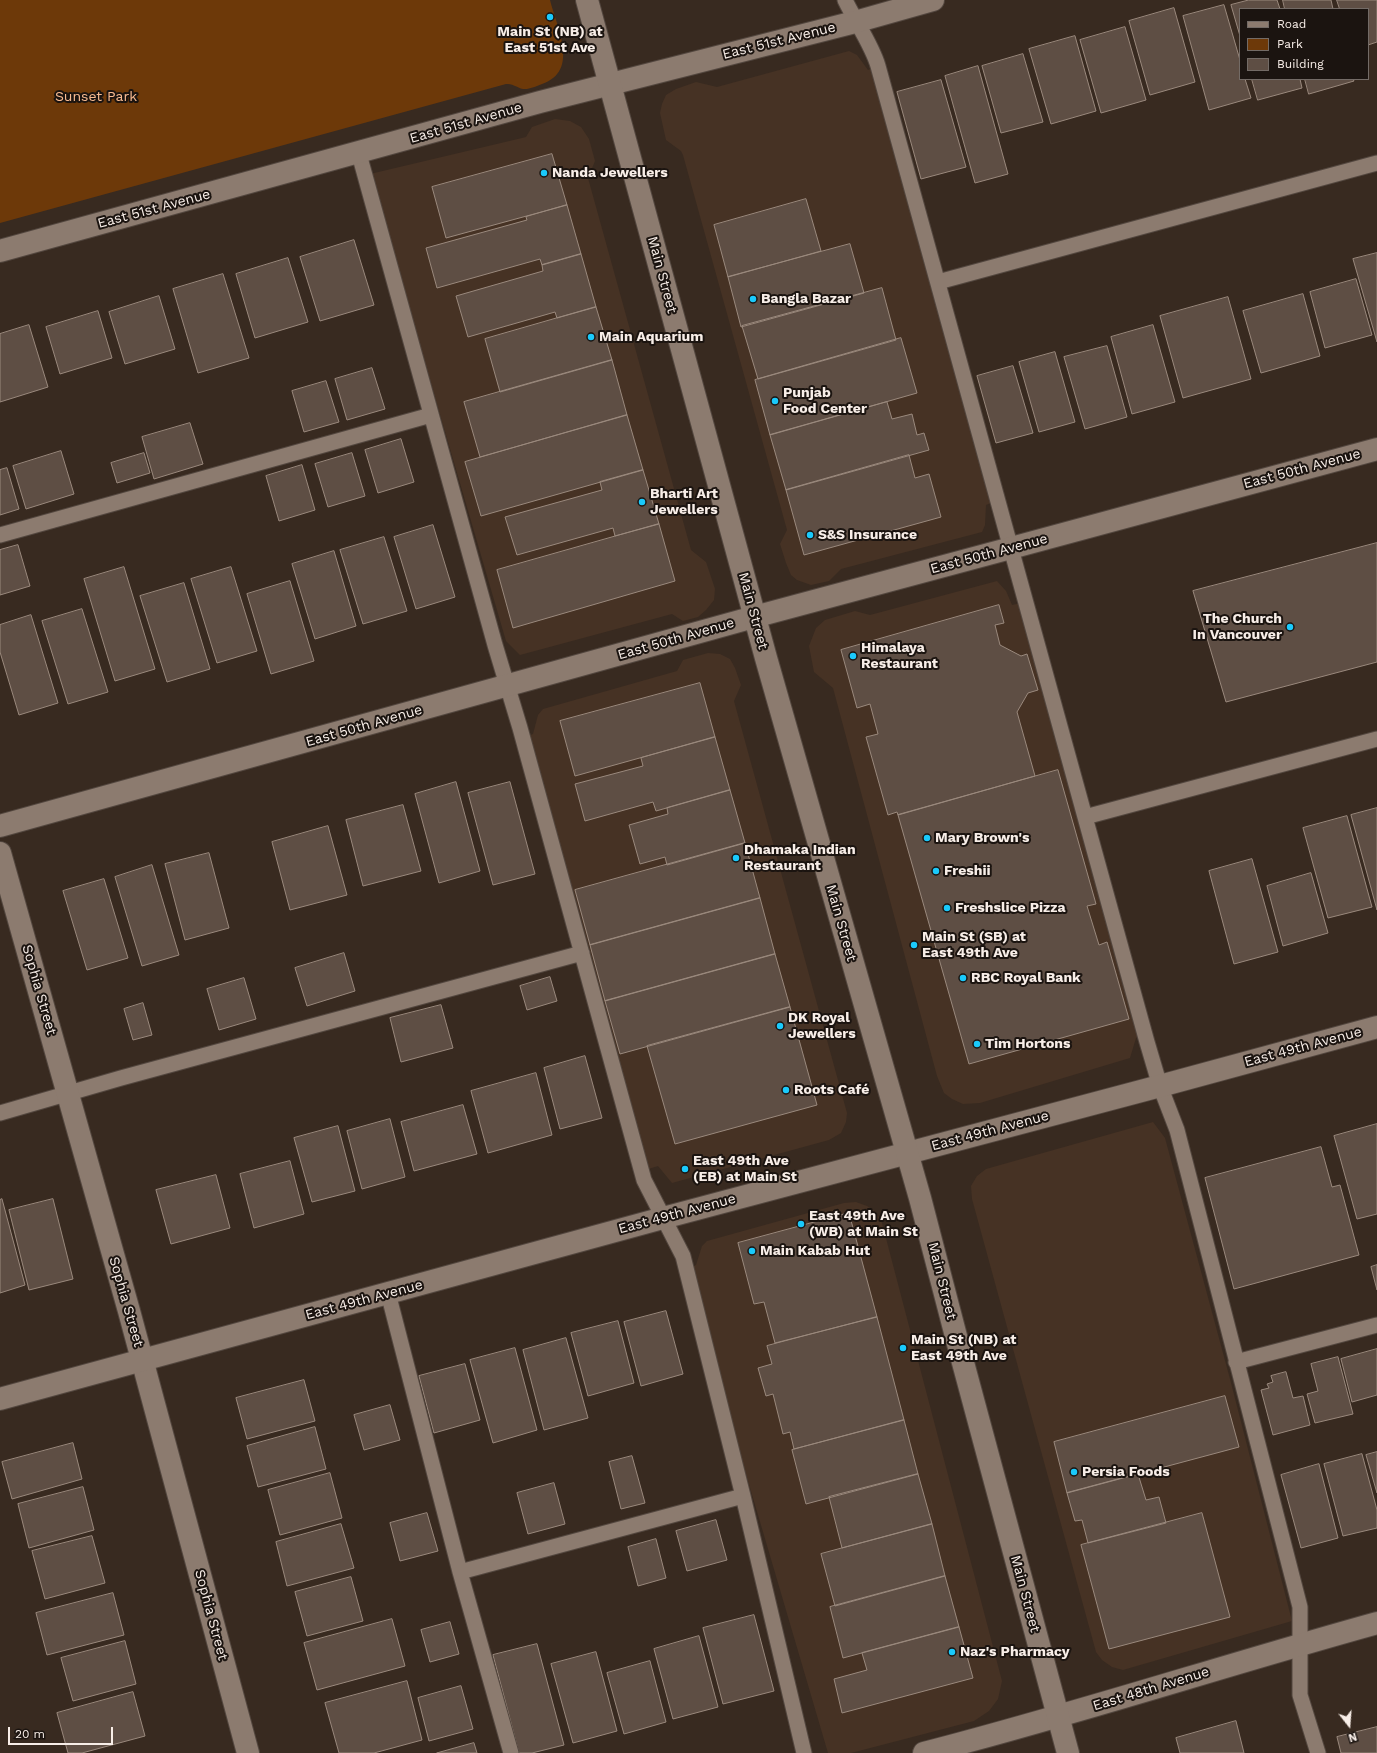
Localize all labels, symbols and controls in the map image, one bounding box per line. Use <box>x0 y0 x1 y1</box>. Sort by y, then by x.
legend <box>1239 8 1369 80</box>
marker: Main St (NB) at East 51st Ave <box>545 12 555 22</box>
text: Road <box>1277 17 1306 31</box>
street label: East 51st Avenue <box>721 19 837 63</box>
place label: Main St (NB) at East 51st Ave <box>497 24 603 56</box>
text: Park <box>1277 37 1303 51</box>
text: Building <box>1277 57 1324 71</box>
park label: Sunset Park <box>55 89 137 105</box>
street label: East 51st Avenue <box>408 99 524 147</box>
place label: Nanda Jewellers <box>552 165 668 181</box>
marker: Nanda Jewellers <box>539 168 549 178</box>
street label: East 51st Avenue <box>96 186 212 232</box>
street label: Main Street <box>644 235 680 315</box>
place label: Bangla Bazar <box>761 291 851 307</box>
marker: Bangla Bazar <box>748 294 758 304</box>
place label: Main Aquarium <box>599 329 703 345</box>
marker: Main Aquarium <box>586 332 596 342</box>
place label: Punjab Food Center <box>783 385 867 418</box>
marker: Punjab Food Center <box>770 396 780 406</box>
street label: East 50th Avenue <box>1242 445 1362 493</box>
place label: Bharti Art Jewellers <box>650 486 718 518</box>
marker: Bharti Art Jewellers <box>637 497 647 507</box>
place label: S&S Insurance <box>818 527 917 543</box>
marker: S&S Insurance <box>805 530 815 540</box>
street label: East 50th Avenue <box>929 530 1049 578</box>
street label: Main Street <box>735 571 771 651</box>
place label: The Church In Vancouver <box>1193 611 1282 644</box>
street label: East 50th Avenue <box>616 614 736 664</box>
marker: The Church In Vancouver <box>1285 622 1295 632</box>
place label: Himalaya Restaurant <box>861 640 938 672</box>
marker: Himalaya Restaurant <box>848 651 858 661</box>
street label: East 50th Avenue <box>304 701 424 751</box>
place label: Mary Brown's <box>935 830 1029 846</box>
marker: Mary Brown's <box>922 833 932 843</box>
place label: Dhamaka Indian Restaurant <box>744 842 856 874</box>
marker: Dhamaka Indian Restaurant <box>731 853 741 863</box>
place label: Freshii <box>944 863 991 879</box>
marker: Freshii <box>931 866 941 876</box>
street label: Main Street <box>822 883 860 963</box>
place label: Freshslice Pizza <box>955 900 1066 916</box>
marker: Freshslice Pizza <box>942 903 952 913</box>
place label: Main St (SB) at East 49th Ave <box>922 929 1026 962</box>
marker: Main St (SB) at East 49th Ave <box>909 940 919 950</box>
street label: Sophia Street <box>18 943 60 1037</box>
place label: RBC Royal Bank <box>971 970 1081 986</box>
marker: RBC Royal Bank <box>958 973 968 983</box>
place label: DK Royal Jewellers <box>788 1010 856 1042</box>
marker: DK Royal Jewellers <box>775 1021 785 1031</box>
street label: East 49th Avenue <box>1242 1023 1364 1071</box>
place label: Tim Hortons <box>985 1036 1070 1052</box>
marker: Tim Hortons <box>972 1039 982 1049</box>
place label: Roots Café <box>794 1082 869 1098</box>
marker: Roots Café <box>781 1085 791 1095</box>
street label: East 49th Avenue <box>929 1107 1051 1155</box>
place label: East 49th Ave (EB) at Main St <box>693 1153 797 1186</box>
marker: East 49th Ave (EB) at Main St <box>680 1164 690 1174</box>
street label: East 49th Avenue <box>616 1190 738 1238</box>
place label: East 49th Ave (WB) at Main St <box>809 1208 918 1240</box>
marker: East 49th Ave (WB) at Main St <box>796 1219 806 1229</box>
street label: Main Street <box>924 1241 960 1321</box>
place label: Main Kabab Hut <box>760 1243 870 1259</box>
marker: Main Kabab Hut <box>747 1246 757 1256</box>
street label: Sophia Street <box>105 1255 147 1349</box>
street label: East 49th Avenue <box>303 1276 425 1324</box>
place label: Main St (NB) at East 49th Ave <box>911 1332 1016 1364</box>
marker: Main St (NB) at East 49th Ave <box>898 1343 908 1353</box>
place label: Persia Foods <box>1082 1464 1170 1480</box>
marker: Persia Foods <box>1069 1467 1079 1477</box>
street label: Main Street <box>1007 1554 1043 1634</box>
street label: Sophia Street <box>191 1568 231 1662</box>
place label: Naz's Pharmacy <box>960 1644 1070 1660</box>
marker: Naz's Pharmacy <box>947 1647 957 1657</box>
street label: East 48th Avenue <box>1091 1663 1211 1715</box>
north arrow <box>1329 1705 1369 1745</box>
scale bar <box>10 1719 115 1745</box>
text: 20 m <box>15 1727 45 1741</box>
text: N <box>1347 1730 1358 1744</box>

